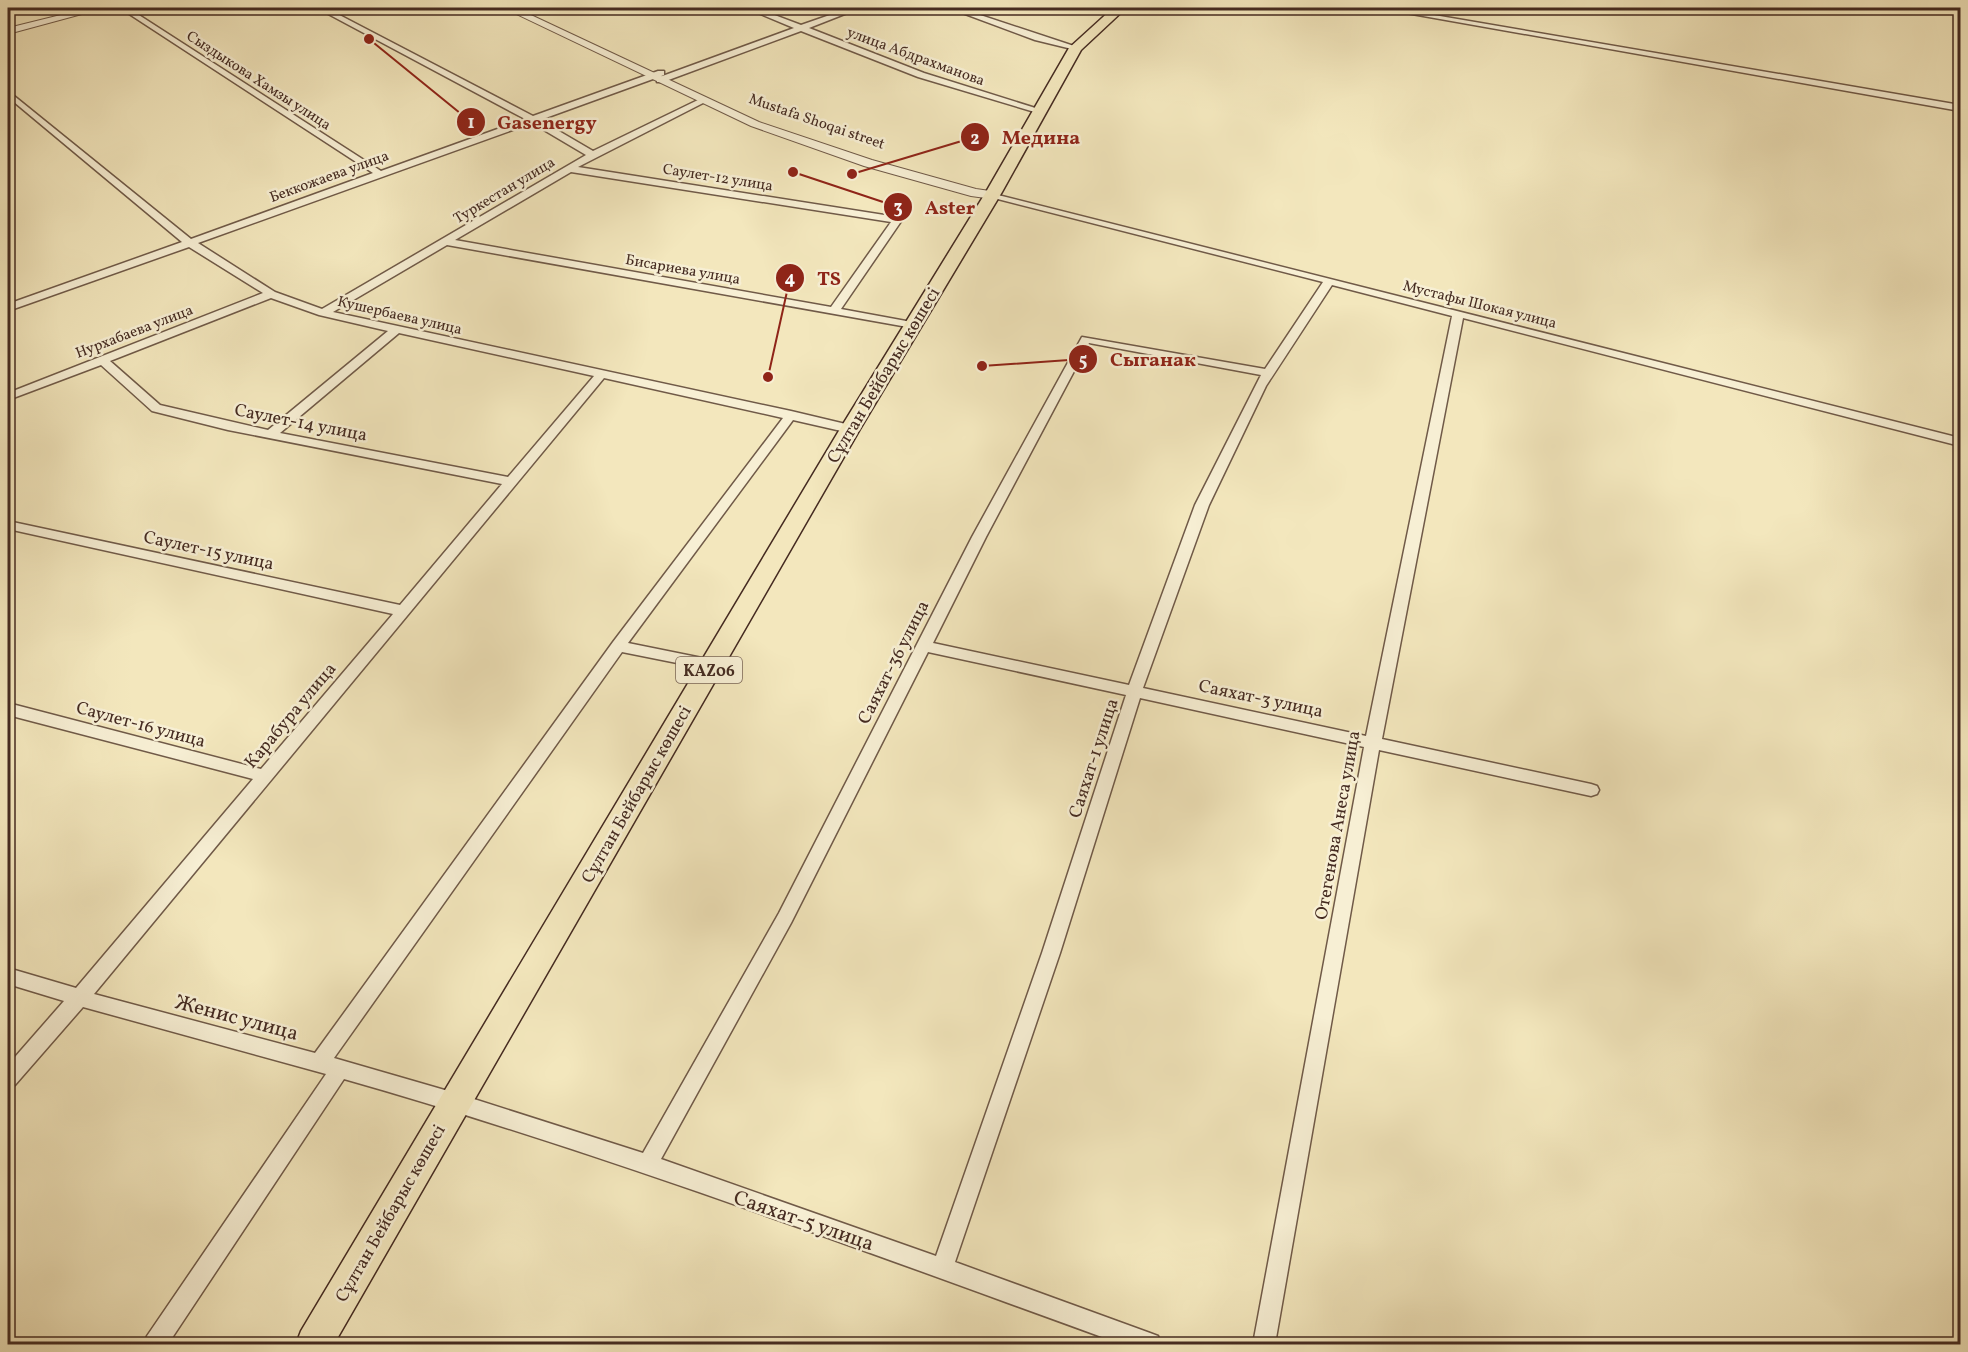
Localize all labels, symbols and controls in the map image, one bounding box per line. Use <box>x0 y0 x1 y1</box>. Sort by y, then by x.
street label: улица Абдрахманова <box>844 23 987 92</box>
street label: Сыздыкова Хамзы улица <box>182 26 335 136</box>
street label: Mustafa Shoqai street <box>746 89 887 156</box>
callout: Gasenergy <box>456 103 609 141</box>
text: Gasenergy <box>497 110 597 138</box>
text: 1 <box>467 111 475 136</box>
callout: Медина <box>960 118 1092 156</box>
text: Медина <box>1002 125 1080 153</box>
text: 2 <box>970 127 980 152</box>
street label: Беккожаева улица <box>267 146 392 209</box>
street label: Туркестан улица <box>450 153 559 230</box>
street label: Саулет-12 улица <box>661 159 774 198</box>
callout: Aster <box>883 188 988 226</box>
text: Aster <box>925 195 976 223</box>
text: 3 <box>893 196 903 221</box>
street label: Бисариева улица <box>624 250 742 291</box>
callout: TS <box>775 259 853 297</box>
text: TS <box>817 266 841 294</box>
text: 4 <box>785 267 796 292</box>
street label: Мустафы Шокая улица <box>1401 276 1559 335</box>
street label: Сұлтан Бейбарыс көшесі <box>822 283 947 469</box>
street label: Кушербаева улица <box>335 292 464 341</box>
street label: Нурхабаева улица <box>73 300 196 365</box>
callout: Сыганак <box>1068 340 1208 378</box>
text: Сыганак <box>1110 347 1196 375</box>
text: 5 <box>1079 349 1087 374</box>
street label: Саулет-14 улица <box>232 398 369 449</box>
street label: Саулет-15 улица <box>141 525 276 577</box>
street label: Саяхат-36 улица <box>852 597 936 729</box>
road number: KAZ06 <box>676 657 742 683</box>
street label: Карабура улица <box>239 658 343 774</box>
street label: Саяхат-3 улица <box>1196 674 1325 725</box>
street label: Саяхат-1 улица <box>1063 695 1126 821</box>
street label: Саулет-16 улица <box>73 696 208 755</box>
street label: Сұлтан Бейбарыс көшесі <box>576 701 698 888</box>
street label: Отегенова Анеса улица <box>1310 729 1367 922</box>
street label: Женис улица <box>172 988 301 1049</box>
street label: Сұлтан Бейбарыс көшесі <box>330 1120 452 1307</box>
street label: Саяхат-5 улица <box>729 1184 878 1259</box>

